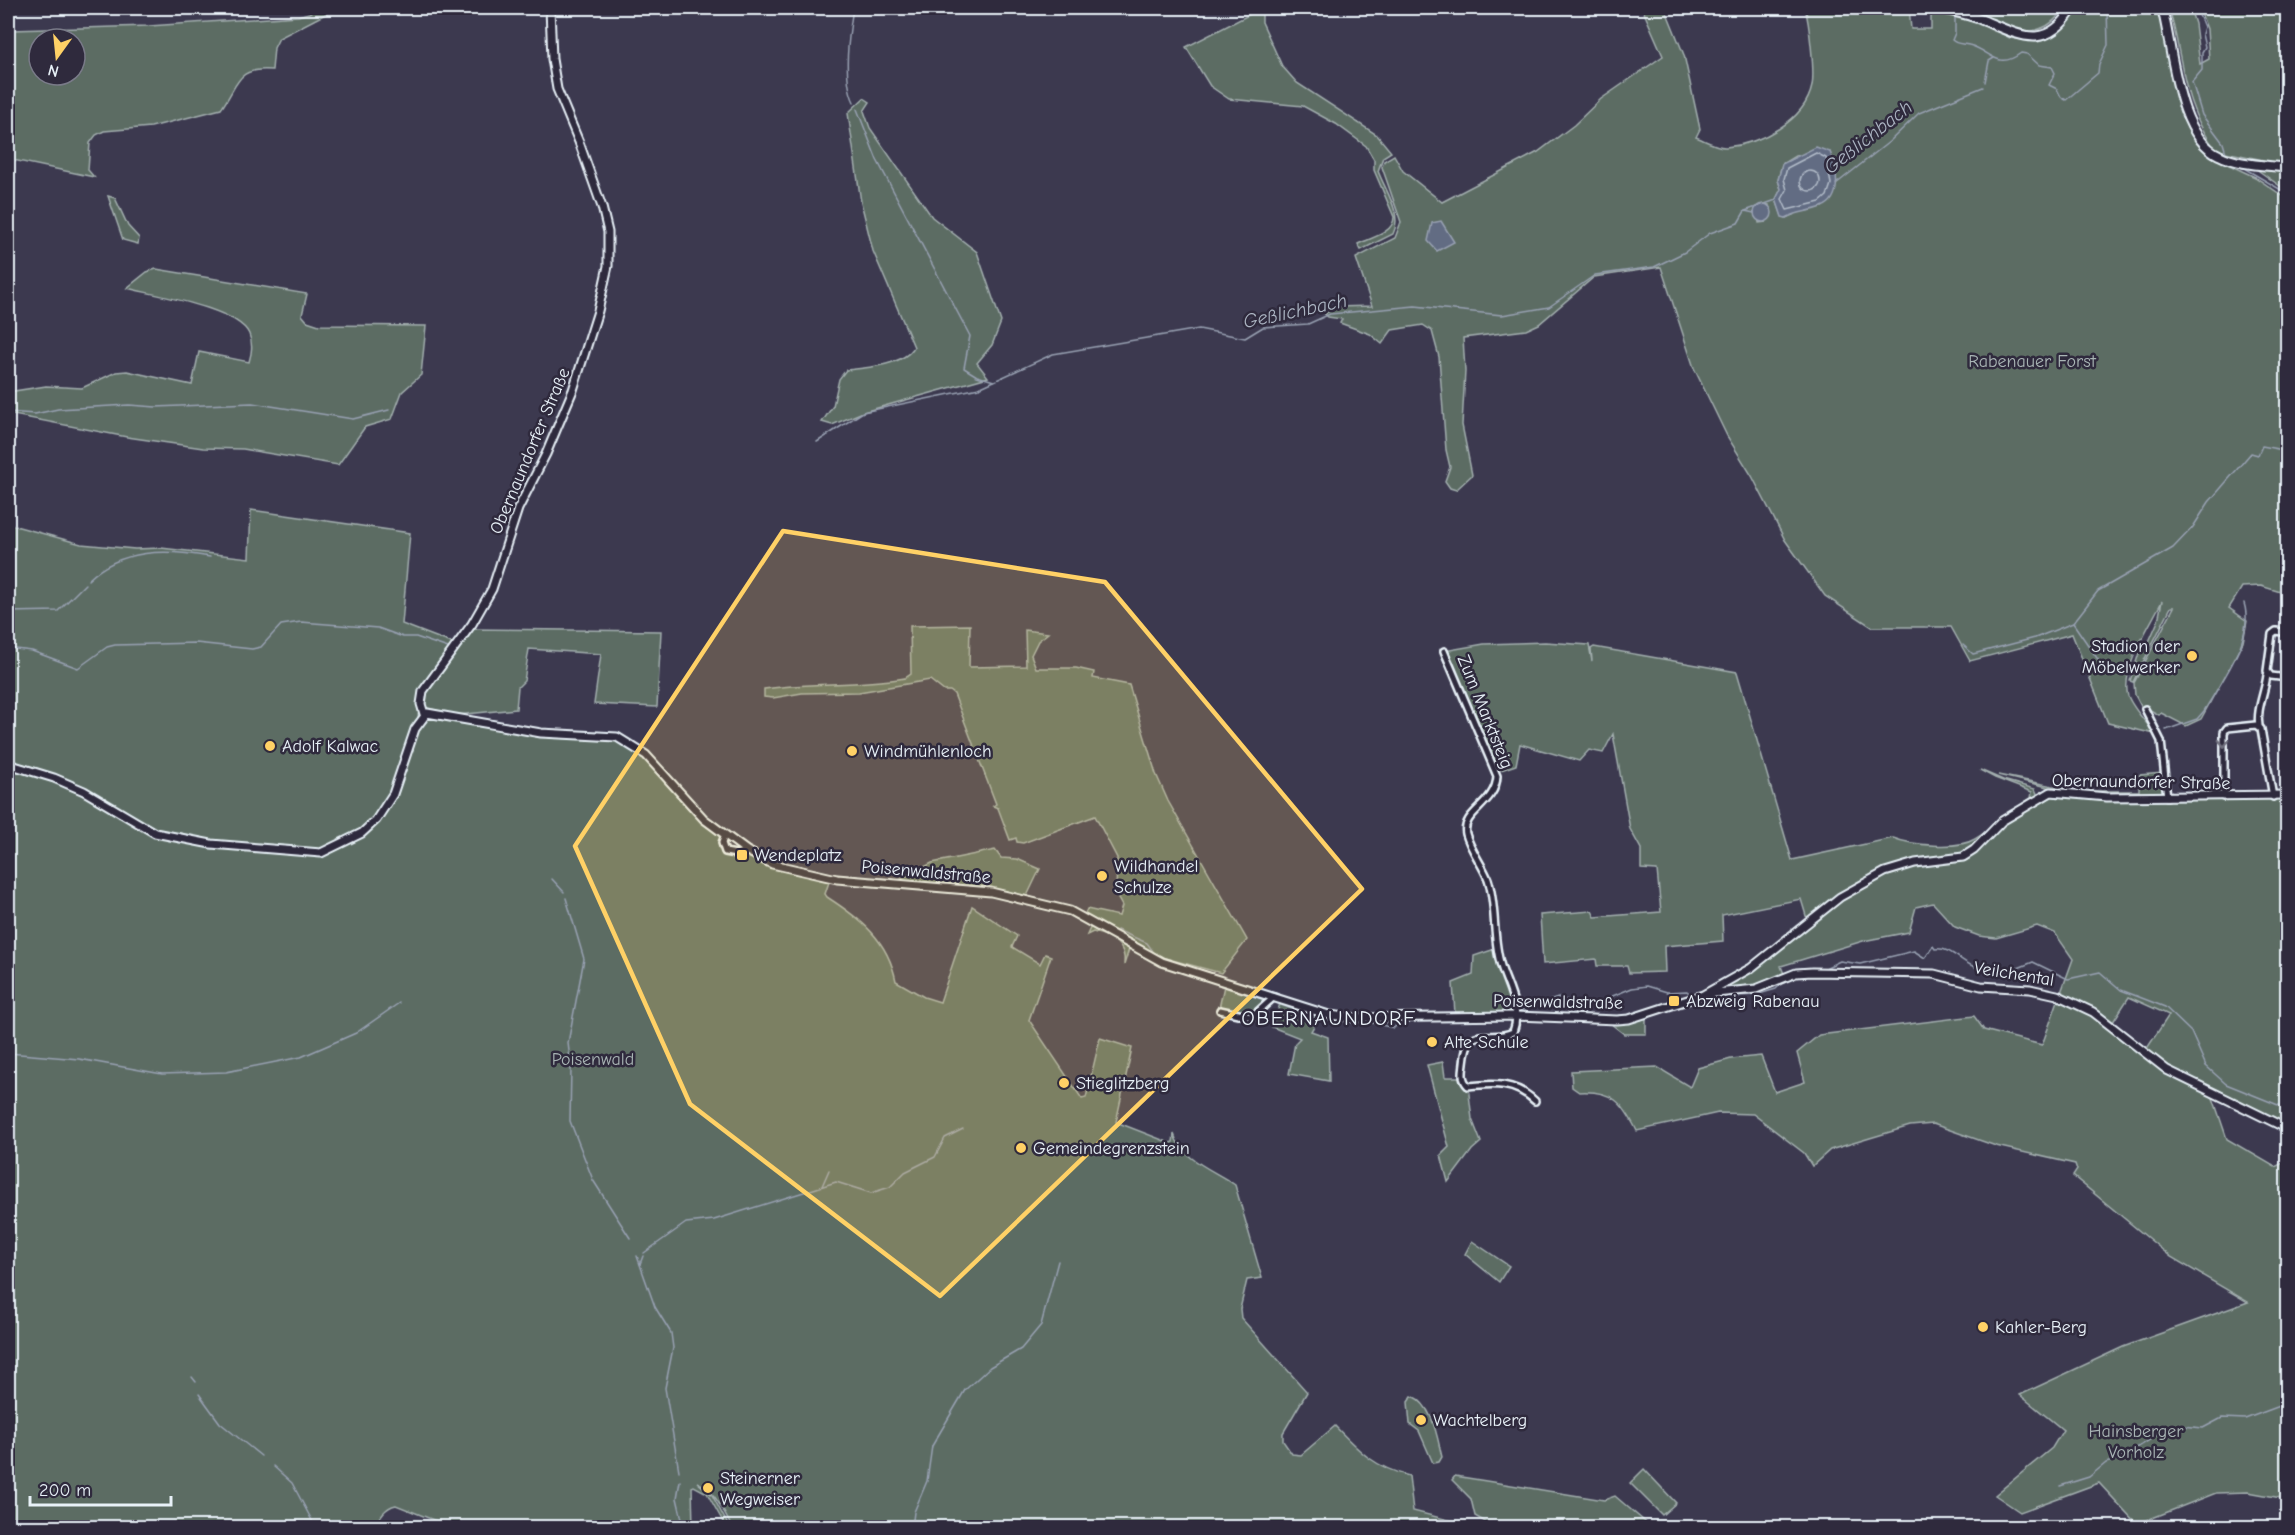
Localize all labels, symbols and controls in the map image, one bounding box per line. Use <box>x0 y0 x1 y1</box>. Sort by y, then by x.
north arrow <box>27 27 87 87</box>
text: N <box>46 60 61 81</box>
water label: Geßlichbach <box>1819 95 1917 179</box>
water label: Geßlichbach <box>1241 289 1349 333</box>
park label: Rabenauer Forst <box>1968 351 2097 372</box>
street label: Obernaundorfer Straße <box>485 365 575 537</box>
place label: Stadion der Möbelwerker <box>2082 636 2181 678</box>
marker: Stadion der Möbelwerker <box>2185 649 2199 663</box>
street label: Zum Marktsteig <box>1453 652 1517 772</box>
place label: Adolf Kalwac <box>282 736 379 757</box>
marker: Adolf Kalwac <box>263 739 277 753</box>
one-way arrow <box>2218 739 2230 748</box>
place label: Windmühlenloch <box>864 741 992 762</box>
marker: Windmühlenloch <box>845 744 859 758</box>
street label: Obernaundorfer Straße <box>2052 770 2230 794</box>
place label: Wendeplatz <box>754 845 842 866</box>
marker: Wendeplatz <box>735 848 749 862</box>
street label: Poisenwaldstraße <box>860 856 992 888</box>
place label: Wildhandel Schulze <box>1114 856 1199 898</box>
marker: Wildhandel Schulze <box>1095 869 1109 883</box>
street label: Veilchental <box>1972 957 2056 991</box>
street label: Poisenwaldstraße <box>1493 990 1623 1014</box>
place label: Abzweig Rabenau <box>1686 991 1819 1012</box>
marker: Abzweig Rabenau <box>1667 994 1681 1008</box>
district label: OBERNAUNDORF <box>1241 1006 1417 1030</box>
place label: Alte Schule <box>1444 1032 1528 1053</box>
marker: Alte Schule <box>1425 1035 1439 1049</box>
park label: Poisenwald <box>552 1049 634 1070</box>
place label: Stieglitzberg <box>1076 1073 1170 1094</box>
marker: Stieglitzberg <box>1057 1076 1071 1090</box>
place label: Gemeindegrenzstein <box>1033 1138 1190 1159</box>
marker: Gemeindegrenzstein <box>1014 1141 1028 1155</box>
place label: Kahler-Berg <box>1995 1317 2087 1338</box>
marker: Kahler-Berg <box>1976 1320 1990 1334</box>
place label: Wachtelberg <box>1433 1410 1527 1431</box>
marker: Wachtelberg <box>1414 1413 1428 1427</box>
park label: Hainsberger Vorholz <box>2089 1421 2184 1463</box>
place label: Steinerner Wegweiser <box>720 1468 801 1510</box>
scale bar <box>30 1469 171 1507</box>
text: 200 m <box>39 1480 91 1501</box>
marker: Steinerner Wegweiser <box>701 1481 715 1495</box>

